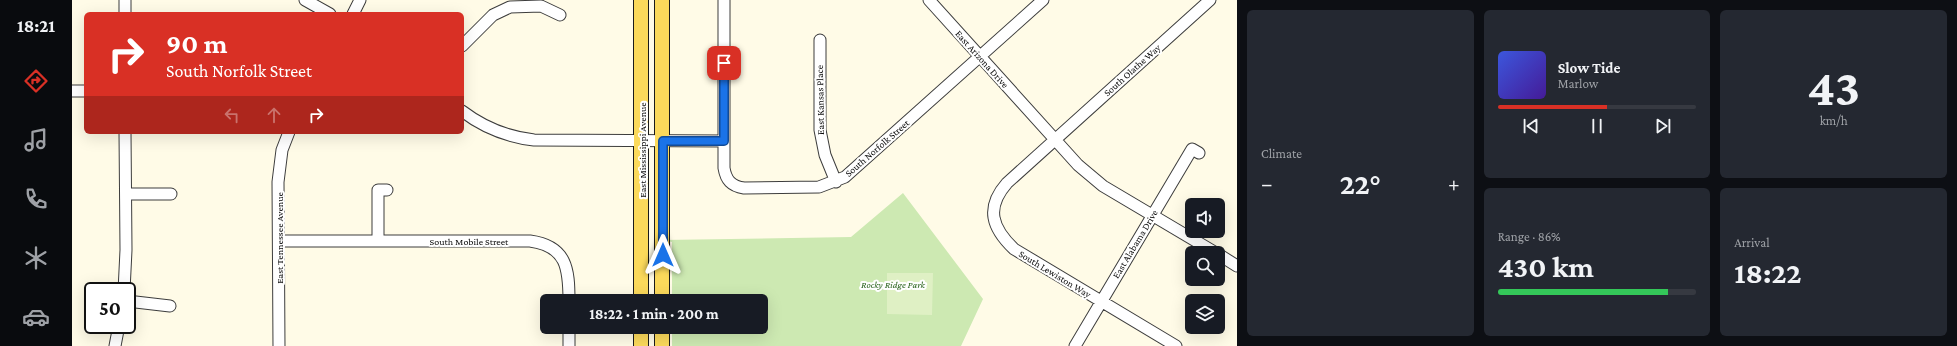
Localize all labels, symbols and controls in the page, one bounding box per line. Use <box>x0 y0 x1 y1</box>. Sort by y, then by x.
text: 18:21 <box>17 16 55 36</box>
icon: right <box>100 28 152 80</box>
text: 90 m <box>166 28 227 59</box>
street label: East Arizona Drive <box>953 28 1011 91</box>
street label: South Olathe Way <box>1101 41 1163 98</box>
pin <box>707 46 741 80</box>
icon: arrive <box>713 52 735 74</box>
text: 43 <box>1807 58 1860 116</box>
text: Slow Tide <box>1558 60 1621 76</box>
text: South Norfolk Street <box>166 61 312 81</box>
street label: East Kansas Place <box>814 64 826 135</box>
icon: directions <box>22 67 50 95</box>
text: Marlow <box>1558 76 1598 91</box>
street label: East Mississippi Avenue <box>637 102 648 198</box>
icon: left <box>221 104 243 126</box>
icon: ahead <box>263 104 285 126</box>
icon: right <box>305 104 327 126</box>
text: km/h <box>1820 113 1848 128</box>
icon: previous <box>1520 115 1542 137</box>
icon: pause <box>1586 115 1608 137</box>
icon: next <box>1652 115 1674 137</box>
street label: South Norfolk Street <box>843 117 912 179</box>
icon: music <box>22 126 50 154</box>
text: Climate <box>1261 146 1302 161</box>
text: 22° <box>1340 167 1381 200</box>
text: − <box>1261 171 1273 196</box>
text: + <box>1448 171 1460 196</box>
icon: phone <box>22 185 50 213</box>
street label: East Tennessee Avenue <box>274 192 285 284</box>
map controls <box>1185 198 1225 334</box>
button: sound <box>1185 198 1225 238</box>
street label: East Alabama Drive <box>1110 207 1160 280</box>
text: Range · 86% <box>1498 229 1561 244</box>
position arrow <box>642 234 684 276</box>
text: Arrival <box>1734 235 1770 250</box>
street label: South Mobile Street <box>430 236 509 247</box>
icon: climate <box>22 244 50 272</box>
button: search <box>1185 246 1225 286</box>
street label: South Lewiston Way <box>1017 248 1093 300</box>
text: 430 km <box>1498 250 1594 283</box>
text: 18:22 <box>1734 256 1802 289</box>
park label: Rocky Ridge Park <box>861 279 926 290</box>
speed limit sign: 50 <box>84 282 136 334</box>
button: layers <box>1185 294 1225 334</box>
icon: car <box>22 303 50 331</box>
text: 18:22 · 1 min · 200 m <box>589 306 719 322</box>

